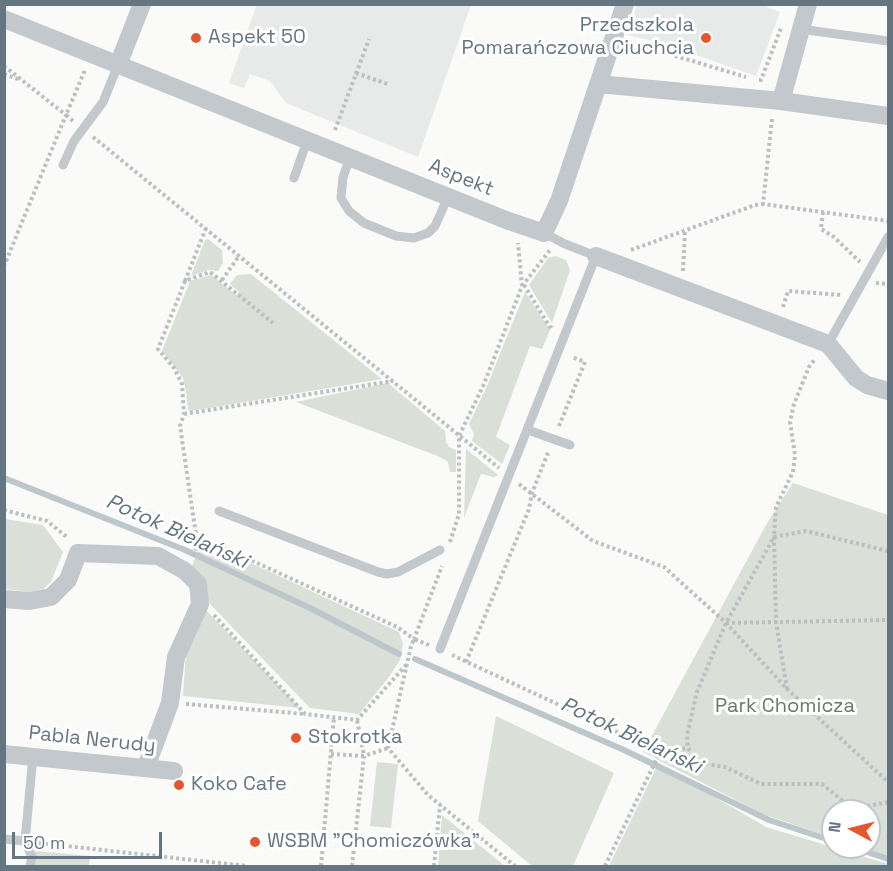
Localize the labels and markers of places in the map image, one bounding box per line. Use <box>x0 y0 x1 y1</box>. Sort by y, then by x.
place label: Przedszkola Pomarańczowa Ciuchcia <box>461 14 694 61</box>
place label: Aspekt 50 <box>208 26 306 50</box>
marker: Aspekt 50 <box>189 31 203 45</box>
marker: Przedszkola Pomarańczowa Ciuchcia <box>699 31 713 45</box>
place label: Stokrotka <box>308 726 403 750</box>
marker: Stokrotka <box>289 731 303 745</box>
place label: Koko Cafe <box>191 773 287 797</box>
marker: Koko Cafe <box>172 778 186 792</box>
place label: WSBM "Chomiczówka" <box>267 830 480 854</box>
marker: WSBM "Chomiczówka" <box>248 835 262 849</box>

